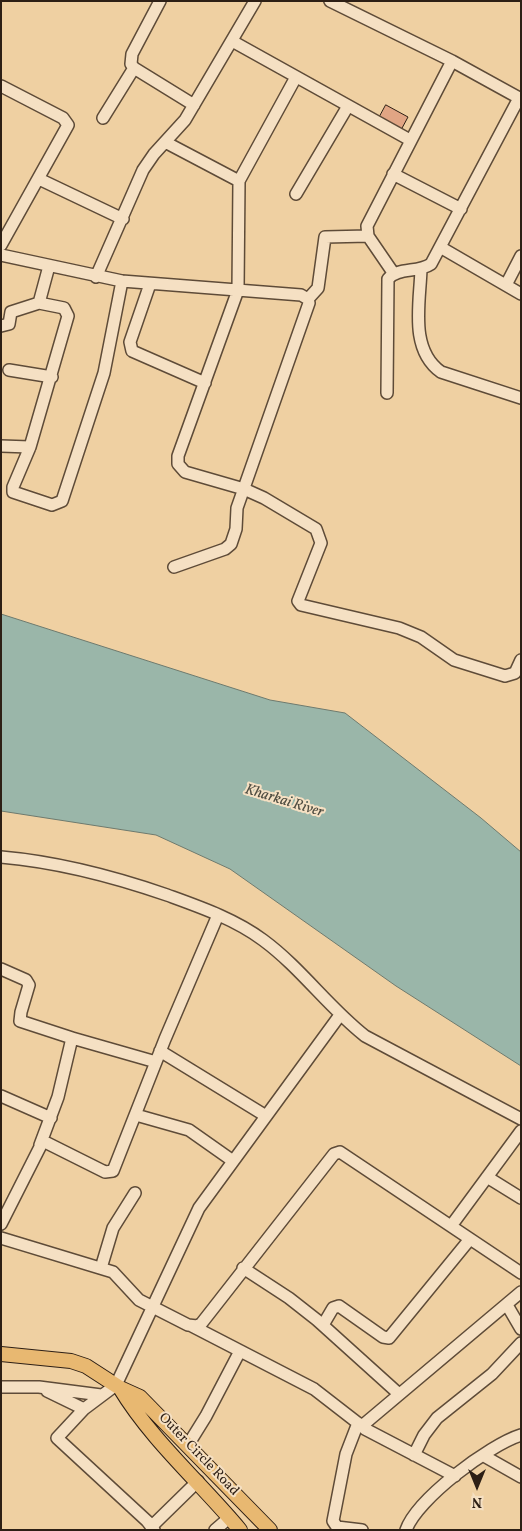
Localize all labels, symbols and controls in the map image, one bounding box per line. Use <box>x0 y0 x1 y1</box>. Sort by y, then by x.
water label: Kharkai River <box>242 782 326 822</box>
street label: Outer Circle Road <box>154 1410 242 1500</box>
north arrow <box>452 1461 502 1511</box>
text: N <box>472 1492 482 1511</box>

